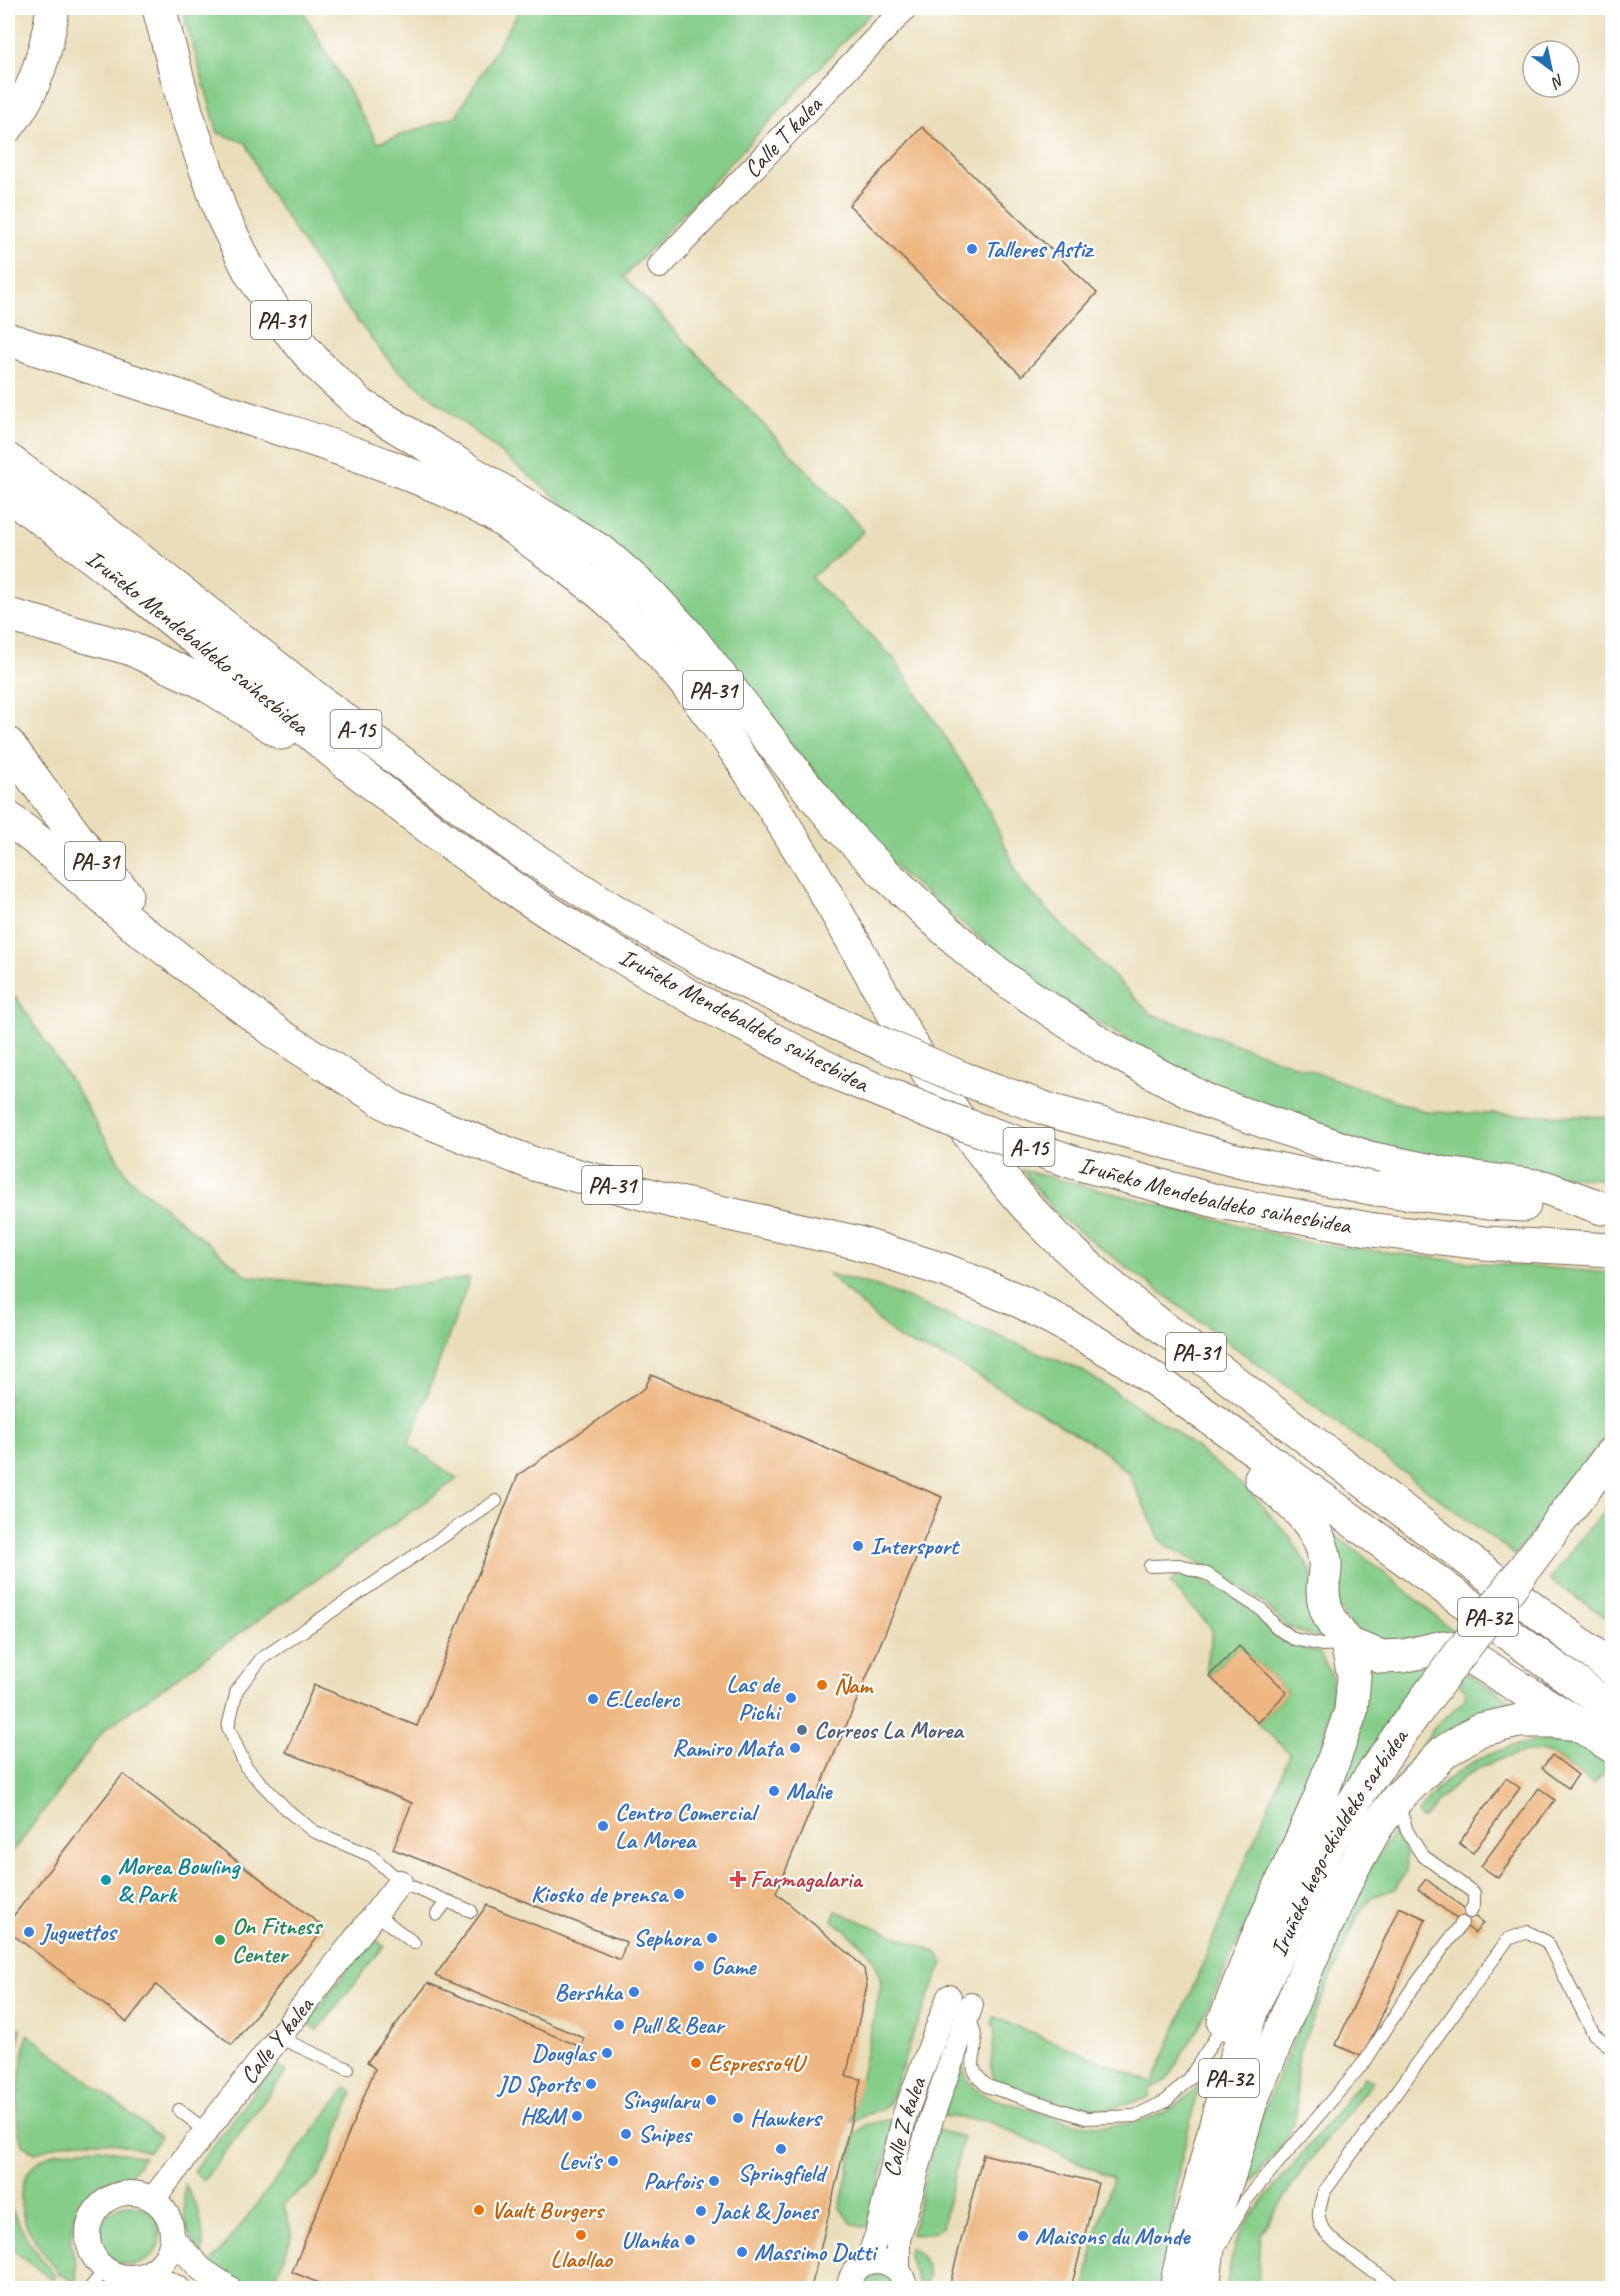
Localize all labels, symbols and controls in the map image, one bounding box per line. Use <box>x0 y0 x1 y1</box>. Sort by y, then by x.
north arrow <box>1521 39 1581 99</box>
text: N <box>1546 70 1568 94</box>
street label: Calle T kalea <box>737 89 829 184</box>
place label: Talleres Astiz <box>984 234 1094 264</box>
marker: Talleres Astiz <box>965 242 979 256</box>
road number: PA-31 <box>251 301 311 339</box>
street label: Iruñeko Mendebaldeko saihesbidea <box>80 543 316 742</box>
road number: PA-31 <box>683 671 743 709</box>
road number: A-15 <box>330 710 382 748</box>
road number: PA-31 <box>65 842 125 880</box>
street label: Iruñeko Mendebaldeko saihesbidea <box>614 941 875 1099</box>
road number: A-15 <box>1004 1128 1054 1166</box>
street label: Iruñeko Mendebaldeko saihesbidea <box>1075 1149 1355 1241</box>
road number: PA-31 <box>582 1166 642 1204</box>
road number: PA-31 <box>1166 1333 1226 1371</box>
place label: Intersport <box>870 1531 961 1561</box>
marker: Intersport <box>851 1539 865 1553</box>
road number: PA-32 <box>1458 1598 1518 1636</box>
place label: Las de Pichi <box>726 1669 782 1727</box>
place label: Ñam <box>834 1670 874 1700</box>
marker: Ñam <box>815 1678 829 1692</box>
place label: E.Leclerc <box>605 1684 680 1714</box>
marker: Las de Pichi <box>784 1691 798 1705</box>
marker: E.Leclerc <box>586 1692 600 1706</box>
place label: Correos La Morea <box>814 1715 965 1745</box>
street label: Iruñeko hego-ekialdeko sarbidea <box>1263 1722 1415 1961</box>
marker: Correos La Morea <box>795 1723 809 1737</box>
place label: Ramiro Mata <box>672 1733 785 1763</box>
marker: Ramiro Mata <box>788 1741 802 1755</box>
place label: Malie <box>786 1776 833 1806</box>
marker: Malie <box>767 1784 781 1798</box>
place label: Centro Comercial La Morea <box>615 1797 760 1855</box>
marker: Centro Comercial La Morea <box>596 1819 610 1833</box>
place label: Morea Bowling & Park <box>118 1851 241 1909</box>
place label: Farmagalaria <box>750 1864 863 1894</box>
marker: Farmagalaria <box>731 1872 745 1886</box>
marker: Morea Bowling & Park <box>99 1873 113 1887</box>
place label: Kiosko de prensa <box>531 1879 669 1909</box>
marker: Kiosko de prensa <box>672 1887 686 1901</box>
place label: On Fitness Center <box>232 1911 323 1969</box>
place label: Juguettos <box>39 1917 118 1947</box>
place label: Sephora <box>633 1923 702 1953</box>
marker: Juguettos <box>22 1925 36 1939</box>
marker: Sephora <box>705 1931 719 1945</box>
marker: On Fitness Center <box>213 1933 227 1947</box>
place label: Game <box>711 1951 757 1981</box>
marker: Game <box>692 1959 706 1973</box>
place label: Bershka <box>554 1977 624 2007</box>
marker: Bershka <box>627 1985 641 1999</box>
street label: Calle Y kalea <box>233 1990 320 2090</box>
place label: Pull & Bear <box>631 2010 726 2040</box>
marker: Pull & Bear <box>612 2018 626 2032</box>
place label: Douglas <box>532 2038 598 2068</box>
marker: Douglas <box>600 2046 614 2060</box>
place label: Espresso4U <box>708 2048 808 2078</box>
marker: Espresso4U <box>689 2056 703 2070</box>
road number: PA-32 <box>1199 2059 1259 2097</box>
place label: JD Sports <box>496 2069 582 2099</box>
street label: Calle Z kalea <box>876 2072 933 2180</box>
marker: JD Sports <box>584 2077 598 2091</box>
place label: Singularu <box>621 2085 701 2115</box>
marker: Singularu <box>704 2093 718 2107</box>
place label: H&M <box>520 2101 568 2131</box>
place label: Hawkers <box>750 2103 823 2133</box>
marker: H&M <box>570 2109 584 2123</box>
marker: Hawkers <box>731 2111 745 2125</box>
place label: Snipes <box>638 2119 693 2149</box>
marker: Snipes <box>619 2127 633 2141</box>
marker: Springfield <box>774 2142 788 2156</box>
place label: Levi's <box>559 2146 604 2176</box>
marker: Levi's <box>606 2154 620 2168</box>
place label: Springfield <box>738 2158 829 2188</box>
place label: Parfois <box>643 2166 705 2196</box>
marker: Parfois <box>707 2174 721 2188</box>
place label: Vault Burgers <box>491 2195 606 2225</box>
place label: Jack & Jones <box>711 2196 820 2226</box>
marker: Vault Burgers <box>472 2203 486 2217</box>
marker: Jack & Jones <box>694 2204 708 2218</box>
place label: Maisons du Monde <box>1035 2221 1191 2251</box>
place label: Ulanka <box>621 2225 680 2255</box>
marker: Llaollao <box>574 2228 588 2242</box>
marker: Maisons du Monde <box>1016 2229 1030 2243</box>
marker: Ulanka <box>683 2233 697 2247</box>
place label: Massimo Dutti <box>754 2237 879 2267</box>
place label: Llaollao <box>550 2244 614 2274</box>
marker: Massimo Dutti <box>735 2245 749 2259</box>

